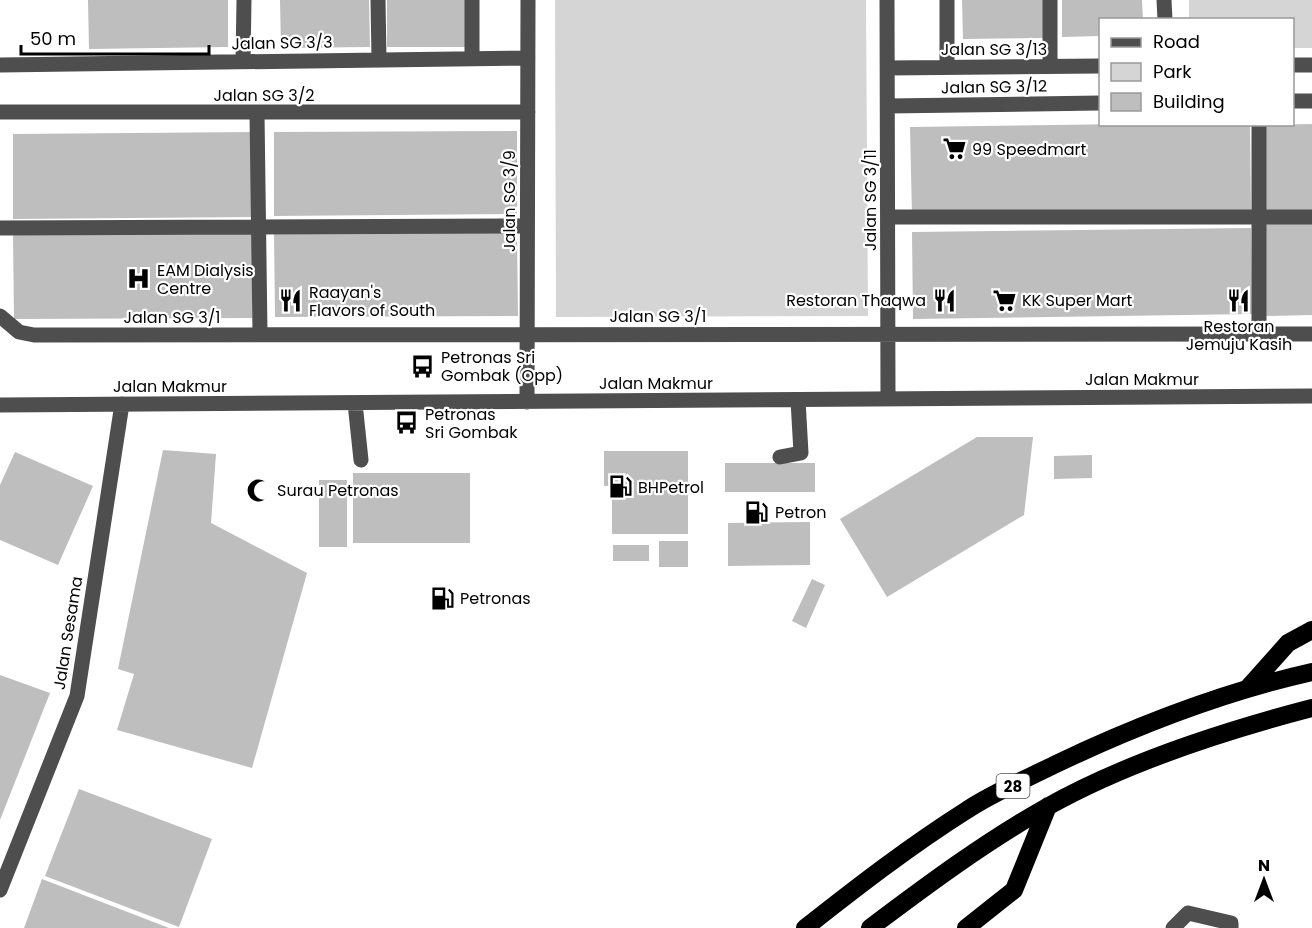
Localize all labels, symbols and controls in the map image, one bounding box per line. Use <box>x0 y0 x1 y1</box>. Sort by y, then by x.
scale bar <box>21 18 208 56</box>
legend <box>1099 18 1294 126</box>
text: 50 m <box>30 26 76 51</box>
text: Road <box>1153 29 1200 54</box>
street label: Jalan SG 3/3 <box>231 31 333 55</box>
street label: Jalan SG 3/13 <box>941 38 1047 61</box>
text: Park <box>1153 59 1192 84</box>
street label: Jalan SG 3/12 <box>941 75 1047 99</box>
street label: Jalan SG 3/2 <box>214 84 314 107</box>
text: Building <box>1153 89 1225 114</box>
supermarket icon: 99 Speedmart <box>941 136 967 162</box>
place label: 99 Speedmart <box>972 138 1087 161</box>
street label: Jalan SG 3/11 <box>859 149 882 251</box>
street label: Jalan SG 3/9 <box>498 150 521 252</box>
place label: EAM Dialysis Centre <box>157 259 254 300</box>
hospital icon: EAM Dialysis Centre <box>126 266 152 292</box>
place label: Raayan's Flavors of South <box>309 281 435 322</box>
restaurant icon: Restoran Thaqwa <box>931 287 957 313</box>
supermarket icon: KK Super Mart <box>991 287 1017 313</box>
restaurant icon: Raayan's Flavors of South <box>278 288 304 314</box>
restaurant icon: Restoran Jemuju Kasih <box>1226 288 1252 314</box>
place label: Restoran Thaqwa <box>786 289 926 312</box>
place label: KK Super Mart <box>1022 289 1133 312</box>
street label: Jalan SG 3/1 <box>610 305 706 328</box>
street label: Jalan SG 3/1 <box>124 306 220 329</box>
place label: Restoran Jemuju Kasih <box>1186 315 1292 356</box>
place label: Petronas Sri Gombak (Opp) <box>441 346 563 387</box>
bus stop icon: Petronas Sri Gombak (Opp) <box>410 353 436 379</box>
street label: Jalan Makmur <box>1085 368 1199 391</box>
street label: Jalan Makmur <box>599 372 713 395</box>
street label: Jalan Makmur <box>113 375 227 398</box>
place label: Petronas Sri Gombak <box>425 403 518 444</box>
bus stop icon: Petronas Sri Gombak <box>394 410 420 436</box>
fuel station icon: BHPetrol <box>607 474 633 500</box>
place label: BHPetrol <box>638 476 704 499</box>
mosque icon: Surau Petronas <box>246 477 272 503</box>
place label: Surau Petronas <box>277 479 399 502</box>
fuel station icon: Petron <box>744 499 770 525</box>
place label: Petron <box>775 501 826 524</box>
street label: Jalan Sesama <box>48 575 88 691</box>
fuel station icon: Petronas <box>429 585 455 611</box>
place label: Petronas <box>460 587 531 610</box>
road number: 28 <box>996 774 1030 798</box>
north arrow <box>1234 850 1294 910</box>
text: N <box>1258 854 1270 877</box>

